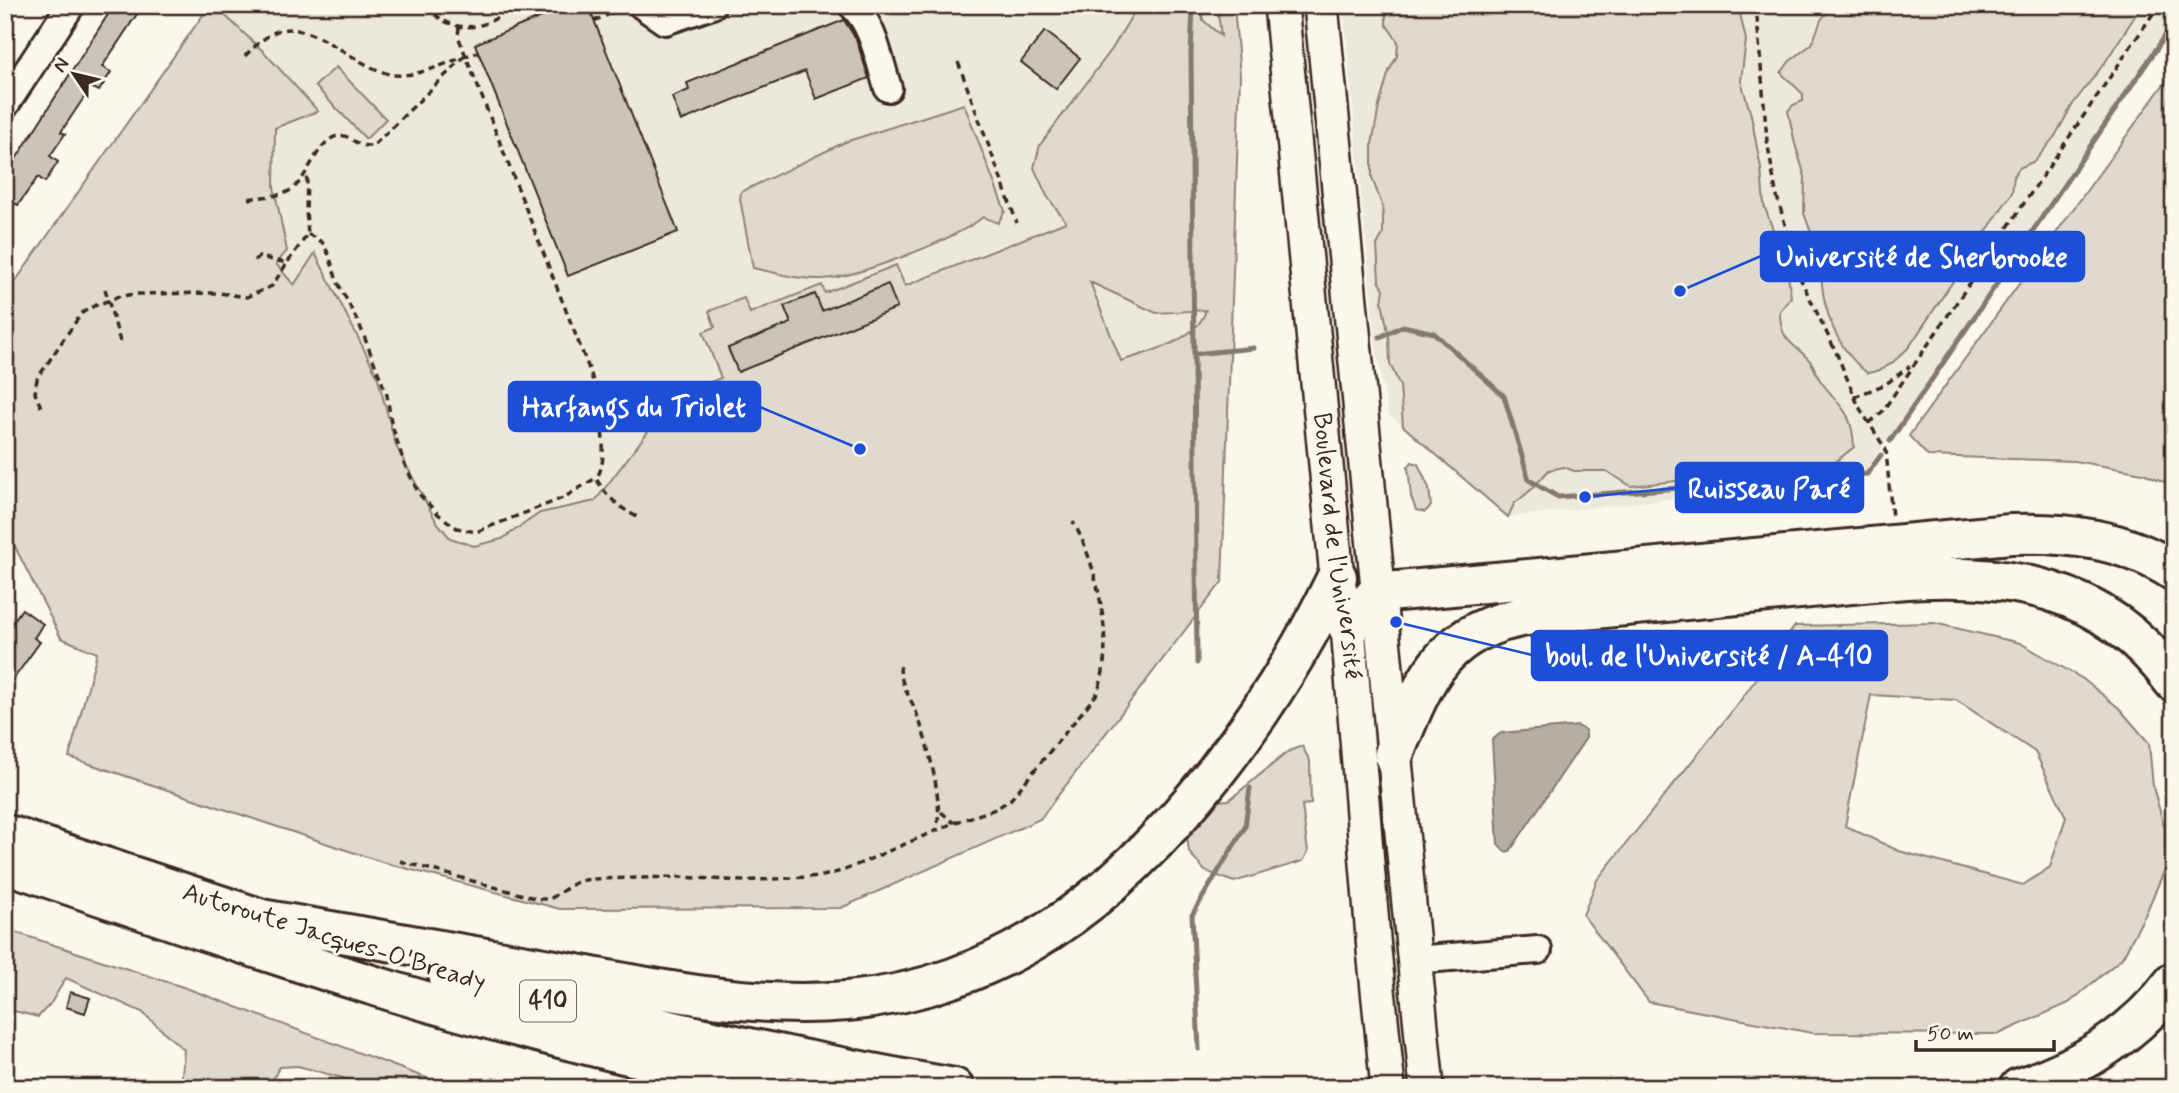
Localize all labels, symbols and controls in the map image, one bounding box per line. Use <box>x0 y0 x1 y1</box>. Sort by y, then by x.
north arrow <box>38 38 108 108</box>
text: N <box>47 53 75 77</box>
callout: Université de Sherbrooke <box>1761 232 2084 281</box>
text: Université de Sherbrooke <box>1776 240 2068 277</box>
callout: Harfangs du Triolet <box>509 382 760 431</box>
text: Harfangs du Triolet <box>522 390 746 430</box>
street label: Boulevard de l'Université <box>1304 411 1369 680</box>
callout: Ruisseau Paré <box>1676 463 1863 512</box>
text: Ruisseau Paré <box>1688 472 1851 509</box>
callout: boul. de l'Université / A-410 <box>1532 631 1887 680</box>
text: boul. de l'Université / A-410 <box>1545 639 1873 676</box>
street label: Autoroute Jacques-O'Bready <box>178 876 490 1000</box>
road number: 410 <box>520 981 576 1021</box>
scale bar <box>1916 1009 2055 1053</box>
text: 50 m <box>1927 1020 1974 1048</box>

